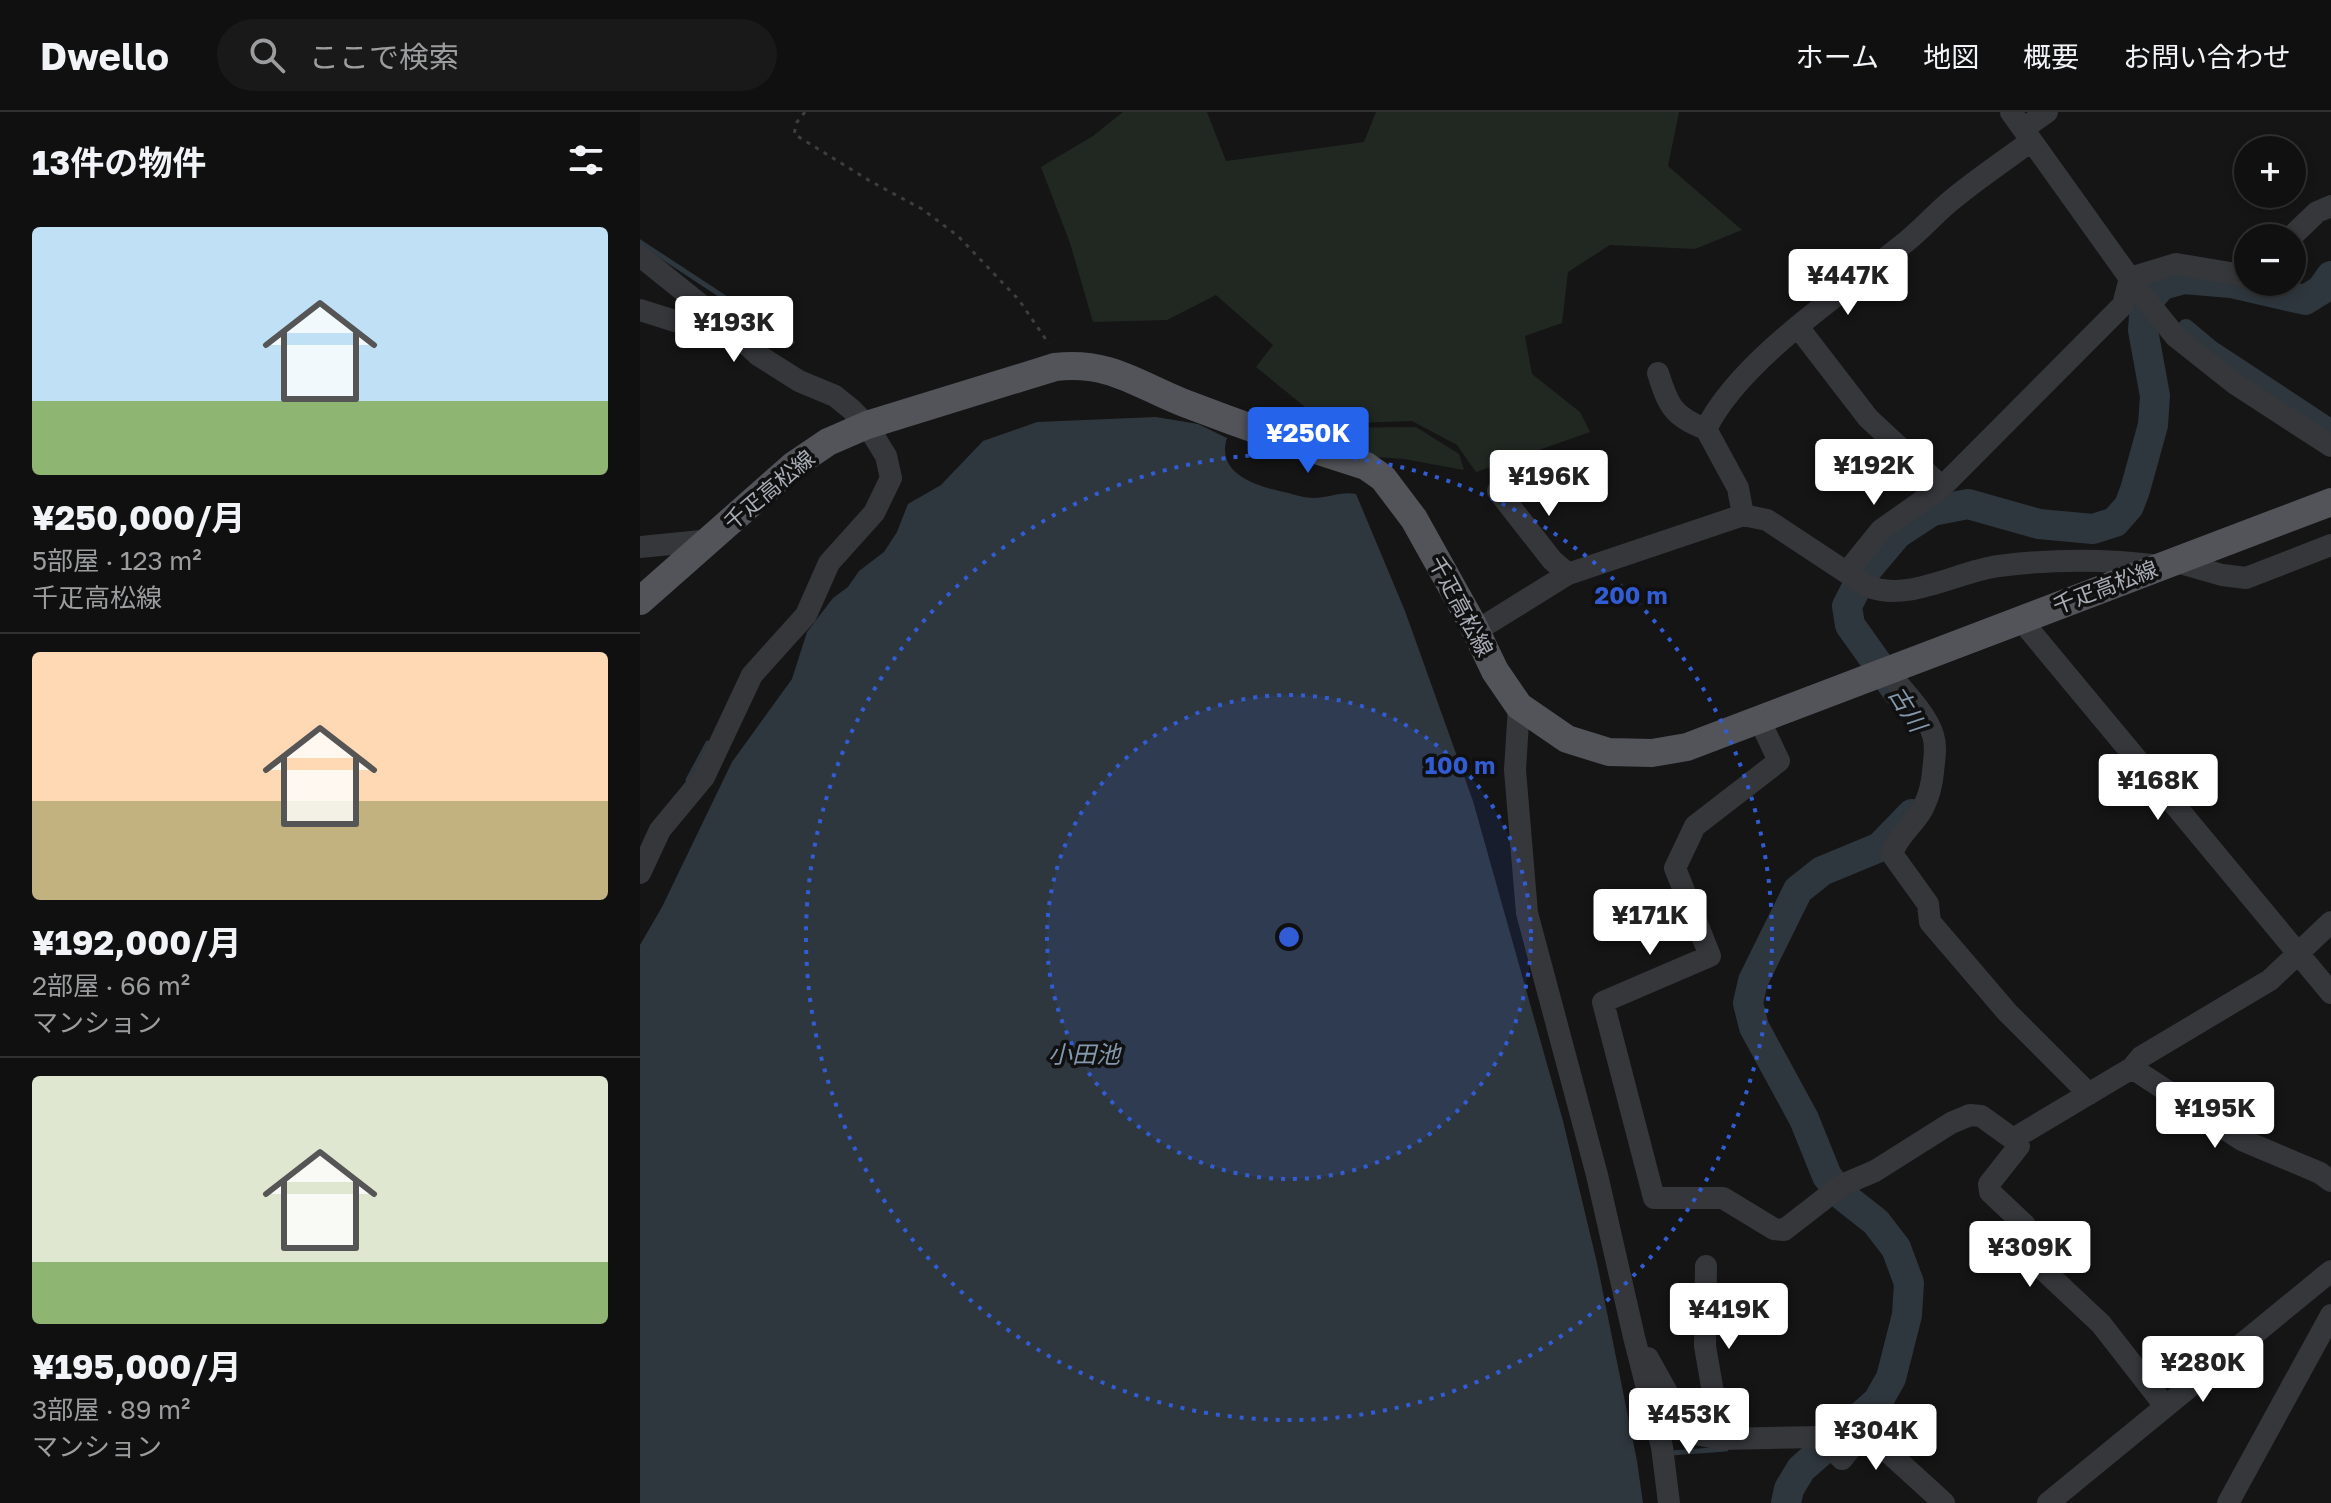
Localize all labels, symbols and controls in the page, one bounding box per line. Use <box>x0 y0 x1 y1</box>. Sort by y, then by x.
search box <box>217 19 777 91</box>
text: Dwello <box>40 33 169 78</box>
icon: search <box>245 33 289 77</box>
text: ここで検索 <box>309 39 459 75</box>
text: ホーム <box>1796 40 1879 73</box>
text: 地図 <box>1923 40 1979 73</box>
text: 概要 <box>2023 40 2079 73</box>
text: お問い合わせ <box>2123 40 2291 73</box>
map controls <box>2234 136 2306 296</box>
button: + <box>2234 136 2306 208</box>
icon: filters <box>564 138 608 182</box>
text: 13件の物件 <box>32 142 206 182</box>
button: − <box>2234 224 2306 296</box>
pin: ¥447K <box>1792 249 1904 317</box>
text: ¥447K <box>1807 259 1889 290</box>
icon: home <box>248 279 392 423</box>
pin: ¥193K <box>678 296 790 364</box>
text: ¥193K <box>693 306 775 337</box>
pin: ¥250K <box>1252 407 1364 475</box>
text: ¥250K <box>1266 417 1350 448</box>
pin: ¥192K <box>1818 439 1930 507</box>
street label: 千疋高松線 <box>718 444 819 535</box>
text: ¥192K <box>1833 449 1915 480</box>
pin: ¥196K <box>1493 450 1605 518</box>
text: ¥196K <box>1508 460 1590 491</box>
text: ¥250,000/月 <box>32 497 246 537</box>
text: 5部屋 · 123 m² <box>32 545 202 576</box>
street label: 千疋高松線 <box>1424 551 1499 661</box>
street label: 千疋高松線 <box>2049 554 2161 619</box>
text: 200 m <box>1595 580 1667 609</box>
text: 千疋高松線 <box>32 582 162 613</box>
water label: 古川 <box>1883 680 1935 739</box>
icon: home <box>248 704 392 848</box>
text: 100 m <box>1425 750 1495 779</box>
pin: ¥168K <box>2102 754 2214 822</box>
text: ¥168K <box>2117 764 2199 795</box>
pin: ¥171K <box>1594 889 1706 957</box>
text: ¥171K <box>1612 899 1688 930</box>
text: ¥192,000/月 <box>32 922 242 962</box>
centre of rings <box>1275 923 1303 951</box>
text: 2部屋 · 66 m² <box>32 970 190 1001</box>
text: マンション <box>32 1007 162 1038</box>
water label: 小田池 <box>1048 1039 1122 1068</box>
pin: ¥195K <box>2159 1082 2271 1150</box>
text: ¥195K <box>2174 1092 2256 1123</box>
icon: home <box>248 1128 392 1272</box>
pin: ¥309K <box>1974 1221 2086 1289</box>
text: ¥309K <box>1987 1231 2073 1262</box>
pin: ¥419K <box>1673 1283 1785 1351</box>
text: ¥419K <box>1688 1293 1770 1324</box>
pin: ¥280K <box>2147 1336 2259 1404</box>
text: ¥195,000/月 <box>32 1346 242 1386</box>
text: ¥280K <box>2160 1346 2246 1377</box>
pin: ¥453K <box>1633 1388 1745 1456</box>
text: 3部屋 · 89 m² <box>32 1394 190 1425</box>
text: ¥453K <box>1647 1398 1731 1429</box>
pin: ¥304K <box>1820 1404 1932 1472</box>
text: ¥304K <box>1833 1414 1919 1445</box>
text: マンション <box>32 1431 162 1462</box>

